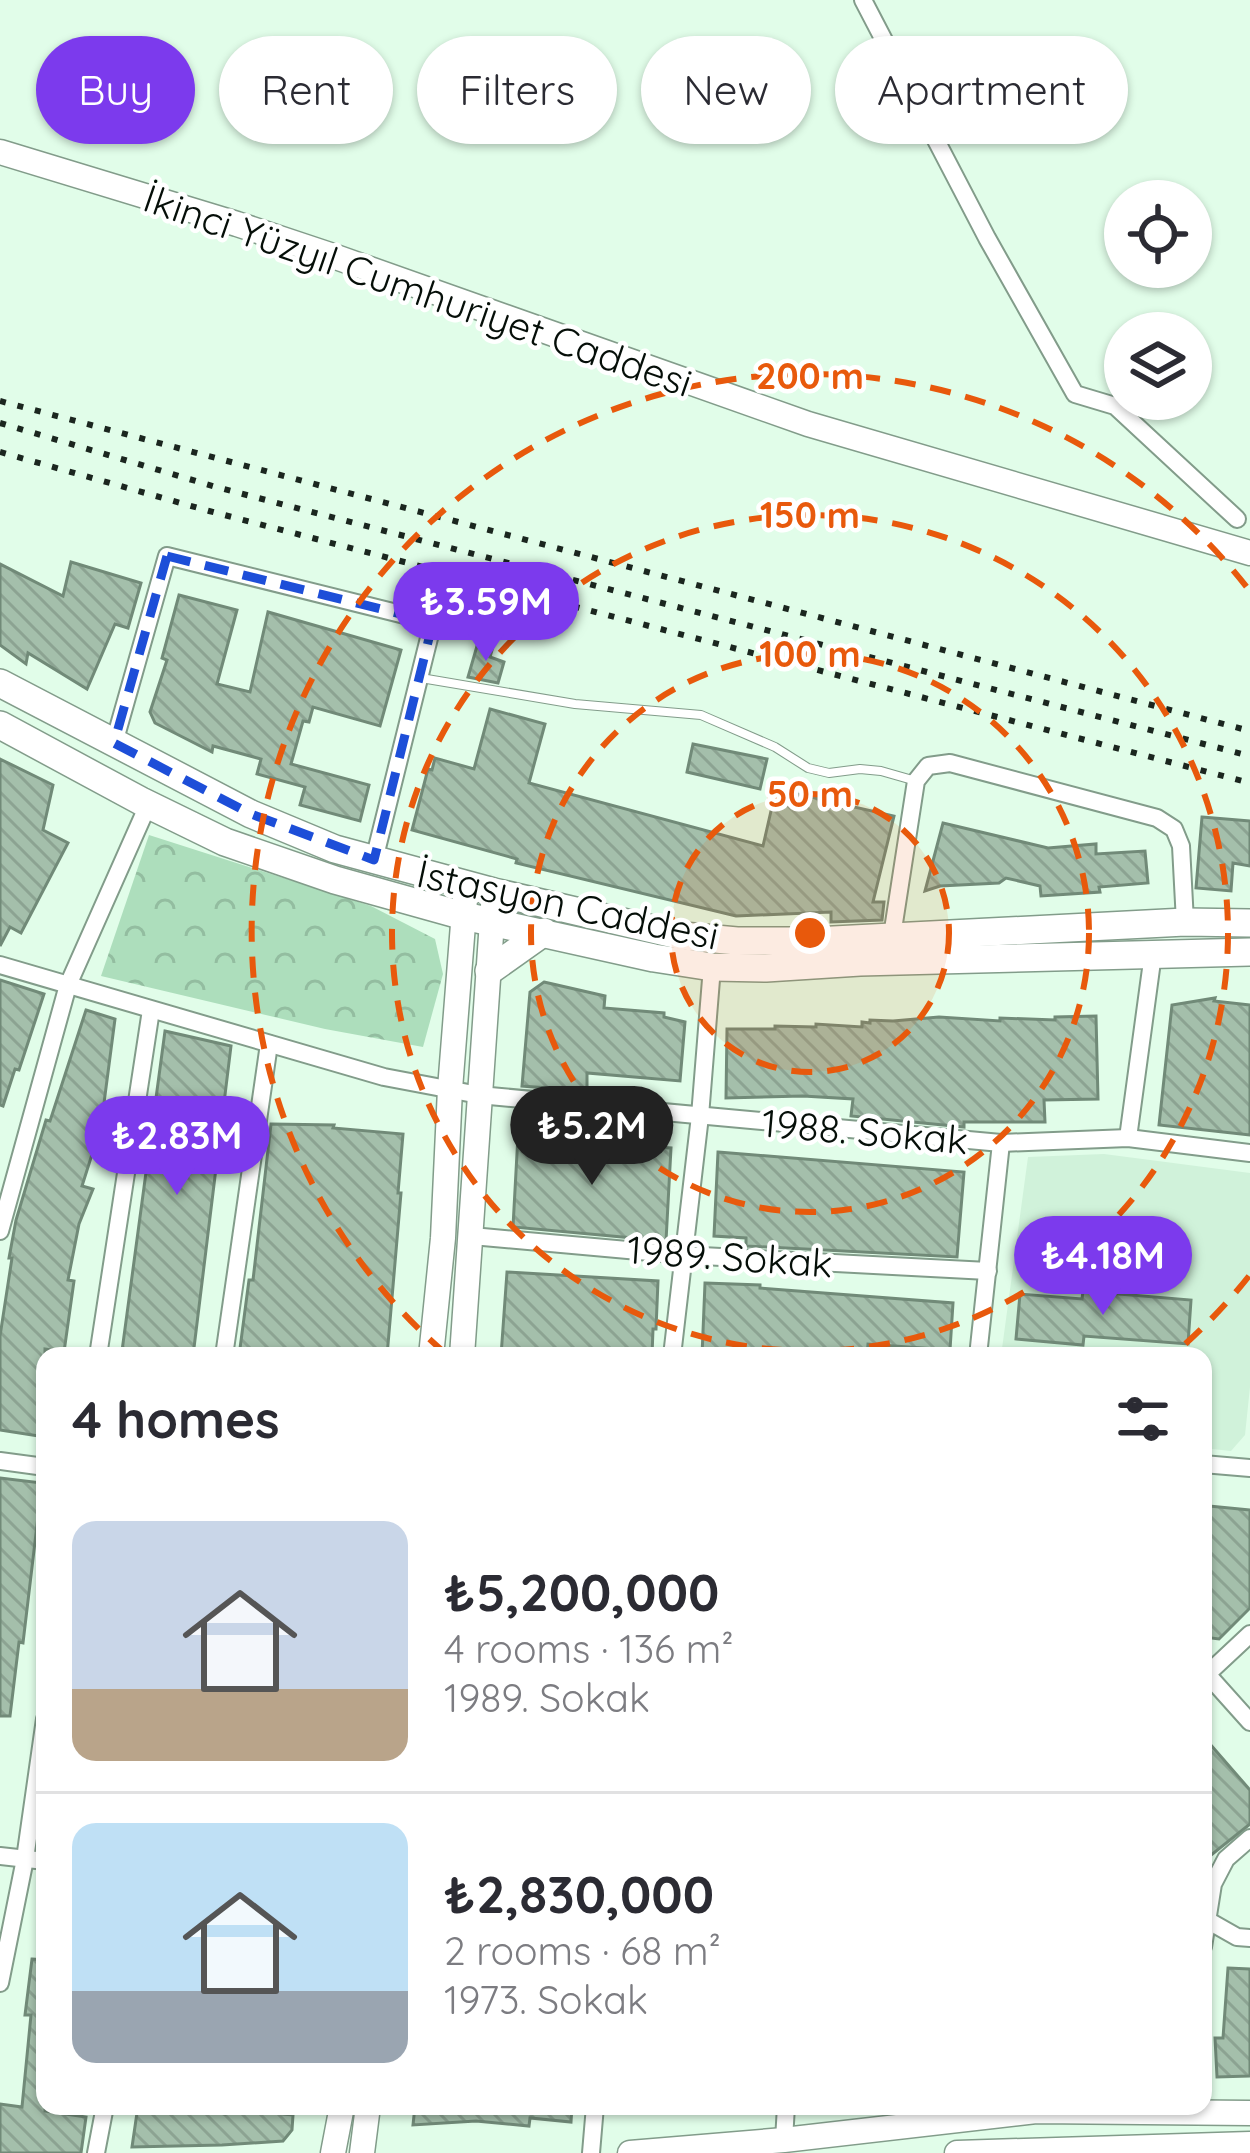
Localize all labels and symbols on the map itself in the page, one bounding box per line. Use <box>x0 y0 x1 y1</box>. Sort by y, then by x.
street label: İkinci Yüzyıl Cumhuriyet Caddesi <box>137 173 699 407</box>
text: 200 m <box>756 353 864 398</box>
text: 150 m <box>760 492 860 537</box>
pin: ₺3.59M <box>388 562 584 664</box>
text: 100 m <box>759 631 861 676</box>
text: 50 m <box>767 771 853 816</box>
street label: İstasyon Caddesi <box>413 848 723 960</box>
centre of rings <box>789 912 831 954</box>
pin: ₺5.2M <box>508 1086 676 1188</box>
pin: ₺2.83M <box>79 1096 275 1198</box>
street label: 1988. Sokak <box>760 1098 970 1164</box>
pin: ₺4.18M <box>1005 1216 1201 1318</box>
street label: 1989. Sokak <box>626 1224 834 1288</box>

